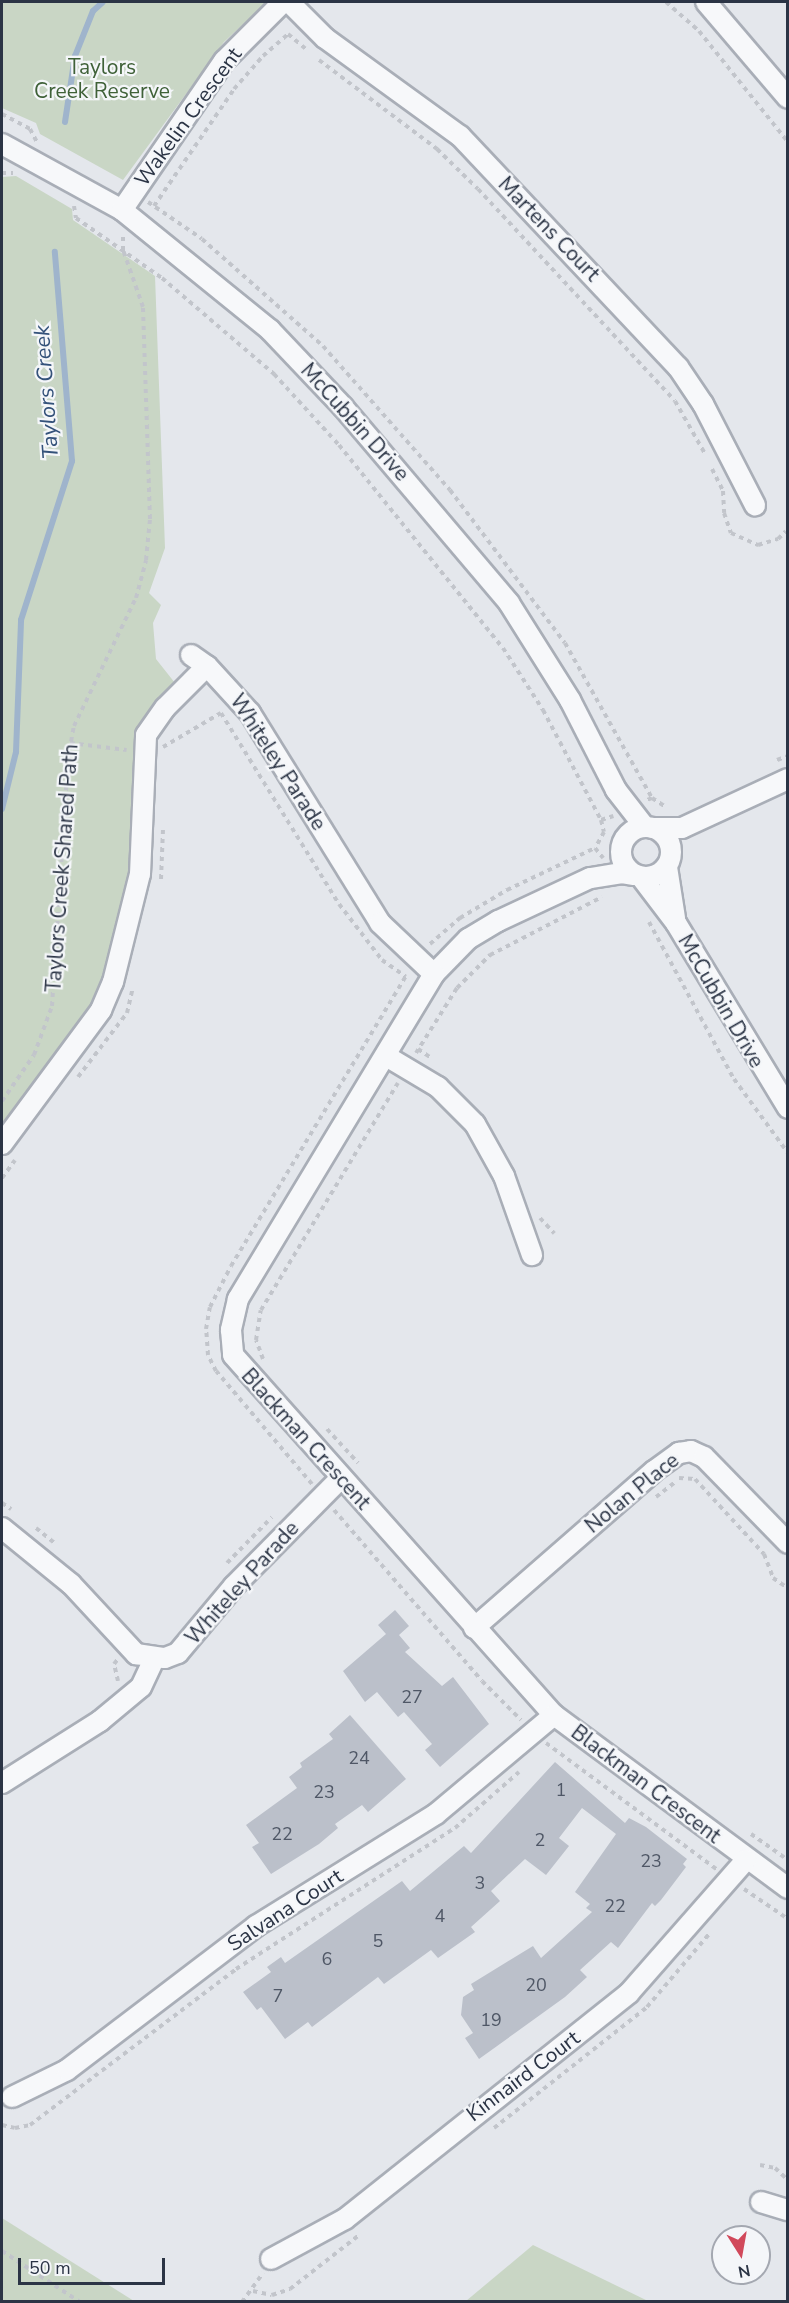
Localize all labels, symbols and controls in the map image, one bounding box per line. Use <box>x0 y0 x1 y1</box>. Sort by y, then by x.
street label: Wakelin Crescent <box>129 43 247 191</box>
park label: Taylors Creek Reserve <box>34 54 170 104</box>
street label: Martens Court <box>493 172 605 286</box>
water label: Taylors Creek <box>29 324 65 460</box>
street label: McCubbin Drive <box>296 358 414 486</box>
street label: Whiteley Parade <box>225 689 331 835</box>
street label: Taylors Creek Shared Path <box>41 743 83 993</box>
street label: McCubbin Drive <box>673 930 769 1072</box>
street label: Blackman Crescent <box>236 1363 376 1515</box>
street label: Nolan Place <box>580 1448 684 1538</box>
street label: Whiteley Parade <box>180 1516 304 1650</box>
house number: 27 <box>401 1686 423 1708</box>
street label: Blackman Crescent <box>566 1719 726 1849</box>
house number: 24 <box>348 1747 370 1769</box>
house number: 1 <box>556 1779 566 1801</box>
house number: 23 <box>313 1781 335 1803</box>
house number: 22 <box>271 1823 293 1845</box>
house number: 2 <box>535 1829 545 1851</box>
house number: 23 <box>640 1850 662 1872</box>
street label: Salvana Court <box>223 1863 347 1957</box>
house number: 3 <box>475 1872 485 1894</box>
house number: 22 <box>604 1895 626 1917</box>
house number: 4 <box>435 1905 445 1927</box>
house number: 5 <box>373 1930 383 1952</box>
house number: 6 <box>322 1948 332 1970</box>
house number: 20 <box>525 1974 547 1996</box>
house number: 7 <box>273 1985 283 2007</box>
house number: 19 <box>480 2009 502 2031</box>
street label: Kinnaird Court <box>461 2025 585 2127</box>
north arrow <box>711 2225 771 2285</box>
scale bar <box>21 2246 168 2284</box>
text: 50 m <box>29 2256 71 2280</box>
text: N <box>736 2259 752 2283</box>

